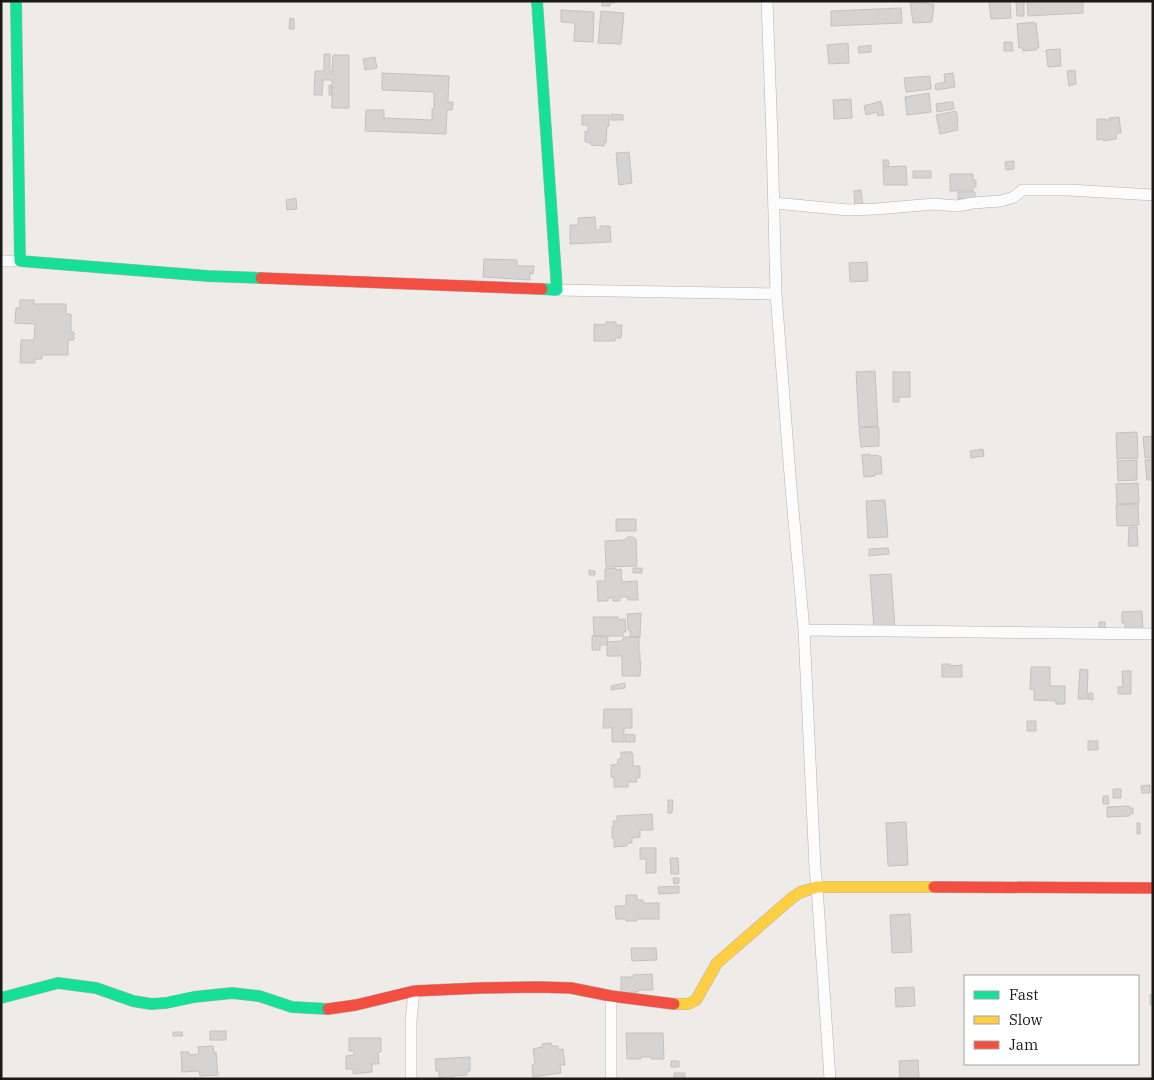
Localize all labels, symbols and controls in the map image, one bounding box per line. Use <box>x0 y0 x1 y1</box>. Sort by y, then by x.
legend <box>964 975 1139 1065</box>
text: Fast <box>1009 985 1039 1004</box>
text: Slow <box>1009 1010 1043 1029</box>
text: Jam <box>1009 1035 1038 1054</box>

